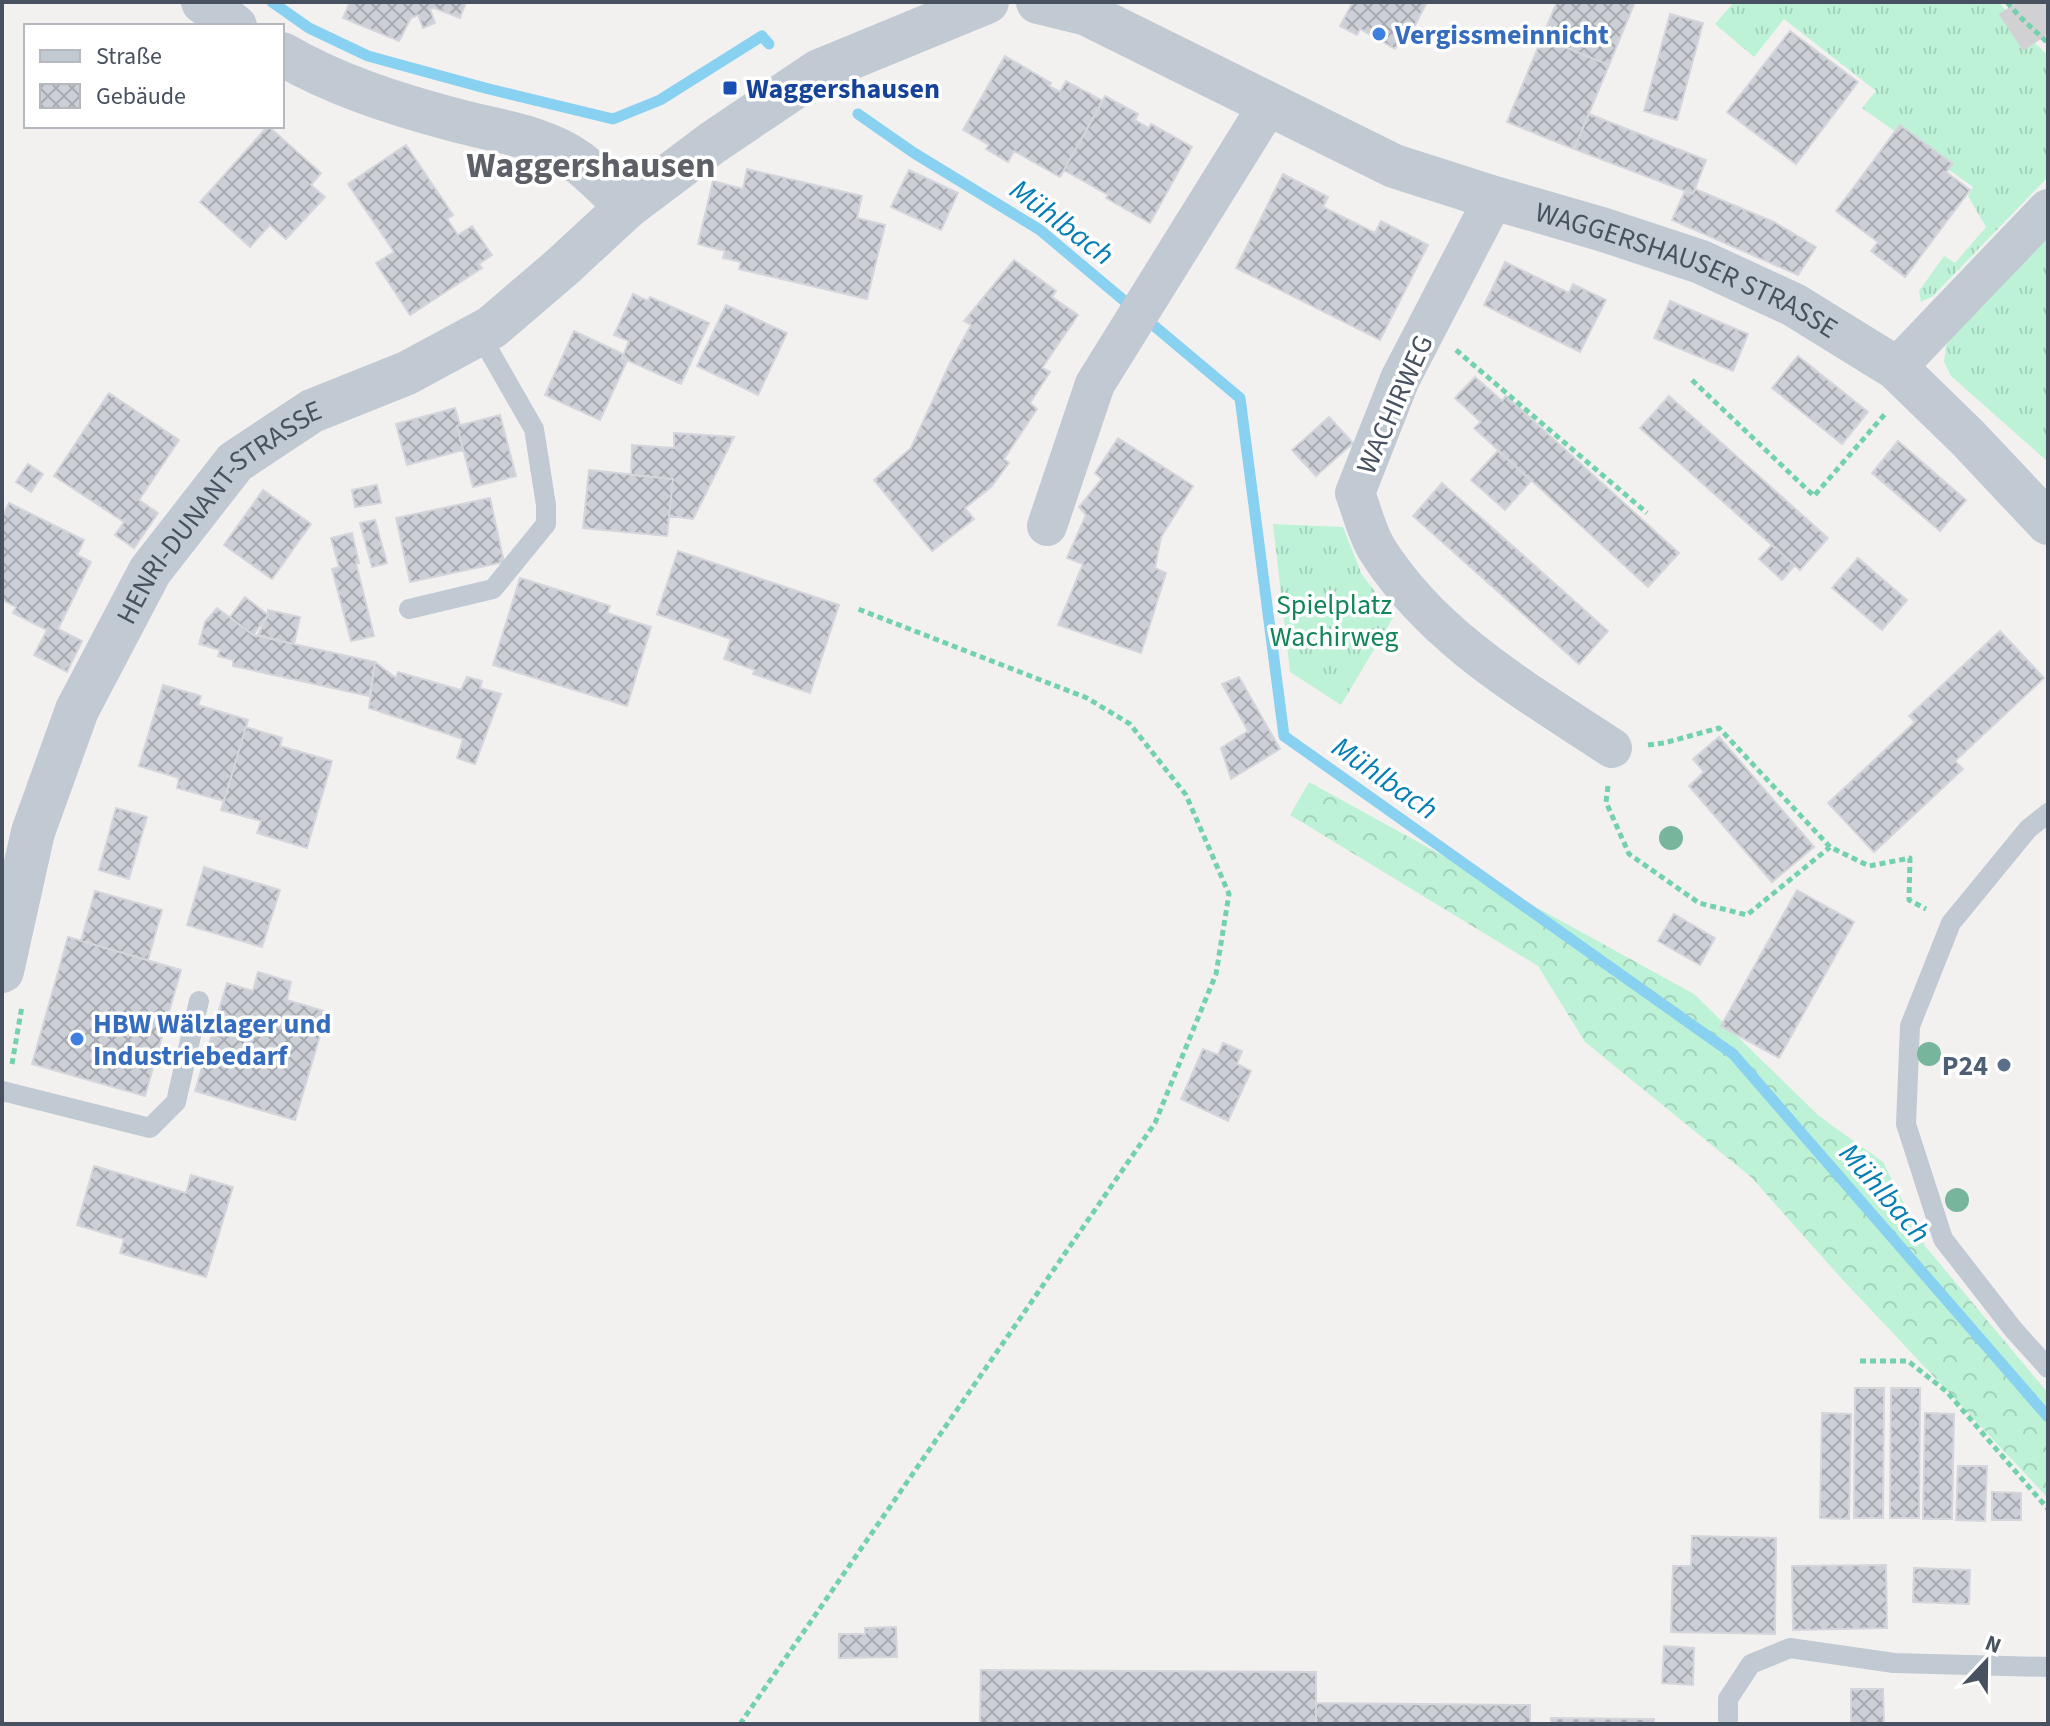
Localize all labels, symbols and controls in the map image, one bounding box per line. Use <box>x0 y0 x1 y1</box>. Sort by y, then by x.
place label: Vergissmeinnicht <box>1394 15 1609 55</box>
legend <box>24 24 284 128</box>
marker: Vergissmeinnicht <box>1370 25 1388 43</box>
text: Straße <box>96 39 162 74</box>
place label: Waggershausen <box>746 69 940 109</box>
text: Gebäude <box>96 79 186 114</box>
marker: Waggershausen <box>721 79 739 97</box>
district label: Waggershausen <box>466 140 716 191</box>
water label: Mühlbach <box>1001 169 1123 276</box>
street label: WAGGERSHAUSER STRASSE <box>1531 192 1845 348</box>
street label: WACHIRWEG <box>1346 328 1443 480</box>
street label: HENRI-DUNANT-STRASSE <box>107 390 327 631</box>
park label: Spielplatz Wachirweg <box>1270 585 1398 657</box>
water label: Mühlbach <box>1323 726 1447 831</box>
place label: HBW Wälzlager und Industriebedarf <box>93 1004 331 1076</box>
marker: HBW Wälzlager und Industriebedarf <box>68 1030 86 1048</box>
place label: P24 <box>1942 1046 1988 1086</box>
marker: P24 <box>1995 1056 2013 1074</box>
water label: Mühlbach <box>1829 1134 1940 1253</box>
north arrow <box>1946 1622 2026 1702</box>
text: N <box>1980 1627 2006 1662</box>

